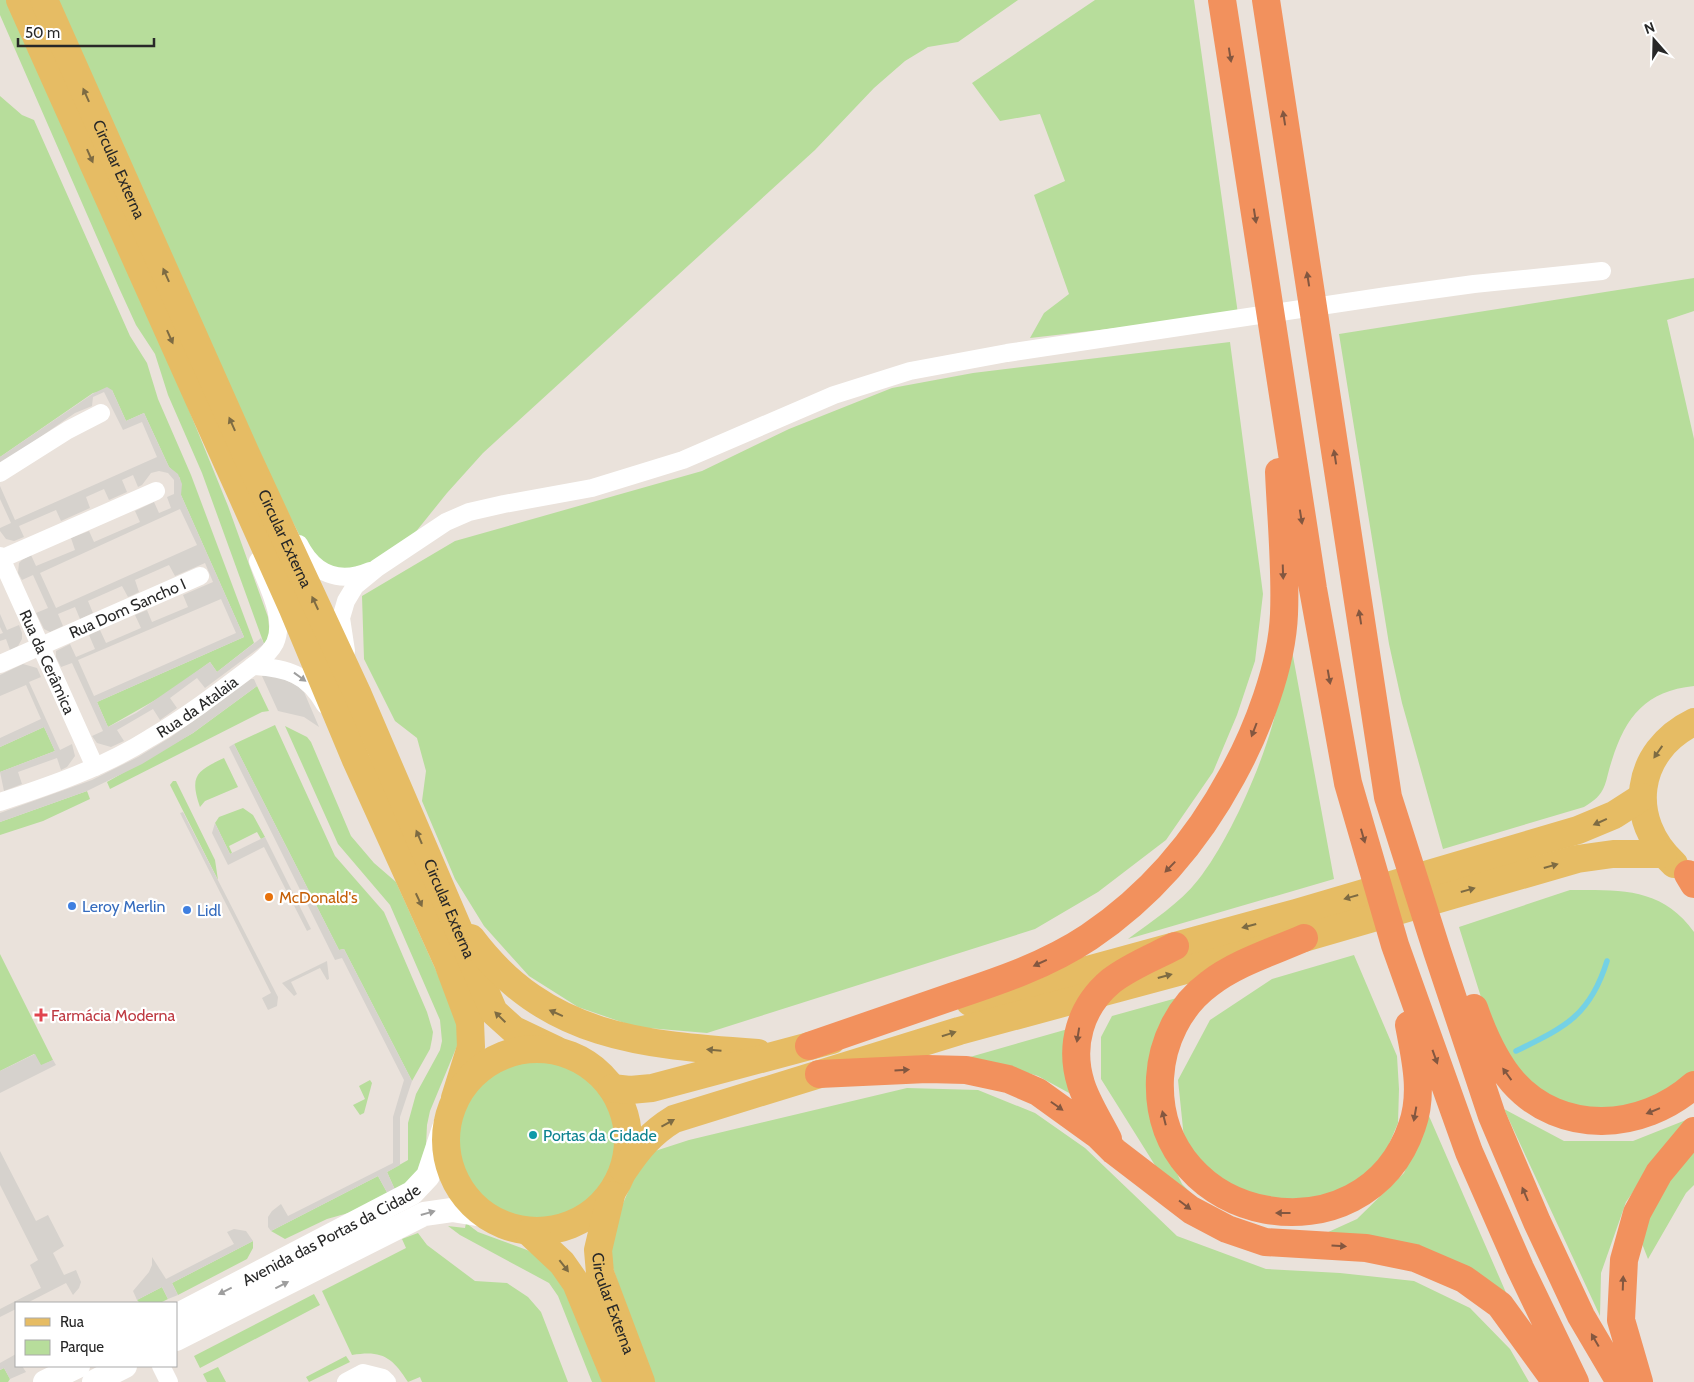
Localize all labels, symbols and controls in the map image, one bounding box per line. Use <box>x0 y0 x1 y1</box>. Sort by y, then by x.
scale bar <box>18 15 154 47</box>
north arrow <box>1629 15 1679 65</box>
text: N <box>1642 18 1657 38</box>
text: 50 m <box>25 24 60 42</box>
one-way arrow <box>1227 47 1235 63</box>
one-way arrow <box>82 88 90 102</box>
one-way arrow <box>1280 110 1288 126</box>
street label: Circular Externa <box>89 117 150 222</box>
one-way arrow <box>86 149 94 163</box>
one-way arrow <box>1251 208 1259 224</box>
one-way arrow <box>162 268 170 282</box>
one-way arrow <box>1304 270 1312 286</box>
one-way arrow <box>167 330 175 344</box>
one-way arrow <box>228 417 236 431</box>
one-way arrow <box>1331 448 1339 464</box>
street label: Circular Externa <box>254 486 316 591</box>
one-way arrow <box>1298 510 1306 526</box>
one-way arrow <box>1279 564 1287 580</box>
street label: Rua Dom Sancho I <box>66 574 189 642</box>
one-way arrow <box>311 596 319 610</box>
street label: Rua da Cerâmica <box>16 607 79 717</box>
one-way arrow <box>1355 609 1363 625</box>
one-way arrow <box>1325 670 1333 686</box>
street label: Rua da Atalaia <box>153 671 242 741</box>
one-way arrow <box>293 672 306 682</box>
one-way arrow <box>1250 723 1258 738</box>
one-way arrow <box>1653 745 1663 759</box>
one-way arrow <box>1593 818 1607 826</box>
one-way arrow <box>1360 829 1368 844</box>
one-way arrow <box>414 830 422 844</box>
street label: Circular Externa <box>420 856 479 961</box>
one-way arrow <box>1164 861 1176 873</box>
one-way arrow <box>1544 862 1559 870</box>
one-way arrow <box>1461 886 1476 894</box>
place label: McDonald's <box>279 888 358 907</box>
marker: McDonald's <box>263 891 275 903</box>
one-way arrow <box>415 893 423 907</box>
one-way arrow <box>1343 894 1358 902</box>
place label: Leroy Merlin <box>82 897 165 916</box>
marker: Leroy Merlin <box>66 900 78 912</box>
place label: Lidl <box>197 901 221 920</box>
marker: Lidl <box>181 904 193 916</box>
one-way arrow <box>1241 922 1256 930</box>
one-way arrow <box>1033 960 1047 968</box>
one-way arrow <box>1157 971 1172 979</box>
place label: Farmácia Moderna <box>51 1006 176 1025</box>
marker: Farmácia Moderna <box>35 1009 47 1021</box>
one-way arrow <box>549 1009 563 1017</box>
one-way arrow <box>494 1011 506 1023</box>
one-way arrow <box>1073 1027 1081 1043</box>
one-way arrow <box>942 1030 957 1038</box>
one-way arrow <box>705 1046 721 1054</box>
one-way arrow <box>1431 1050 1439 1065</box>
one-way arrow <box>895 1065 911 1073</box>
one-way arrow <box>1502 1067 1512 1081</box>
one-way arrow <box>1050 1101 1064 1111</box>
one-way arrow <box>1410 1106 1418 1122</box>
one-way arrow <box>1646 1107 1660 1115</box>
one-way arrow <box>1160 1111 1168 1126</box>
one-way arrow <box>661 1119 676 1127</box>
place label: Portas da Cidade <box>543 1126 657 1145</box>
marker: Portas da Cidade <box>527 1129 539 1141</box>
street label: Avenida das Portas da Cidade <box>239 1181 424 1289</box>
one-way arrow <box>1521 1186 1529 1201</box>
one-way arrow <box>1178 1200 1192 1210</box>
one-way arrow <box>1274 1208 1290 1216</box>
one-way arrow <box>420 1209 435 1217</box>
one-way arrow <box>1331 1243 1347 1251</box>
street label: Circular Externa <box>589 1252 639 1357</box>
one-way arrow <box>558 1259 569 1272</box>
one-way arrow <box>1619 1275 1627 1291</box>
one-way arrow <box>275 1281 289 1289</box>
one-way arrow <box>218 1287 232 1295</box>
legend <box>15 1302 178 1367</box>
text: Rua <box>60 1313 85 1331</box>
one-way arrow <box>1591 1333 1600 1346</box>
text: Parque <box>60 1338 104 1356</box>

